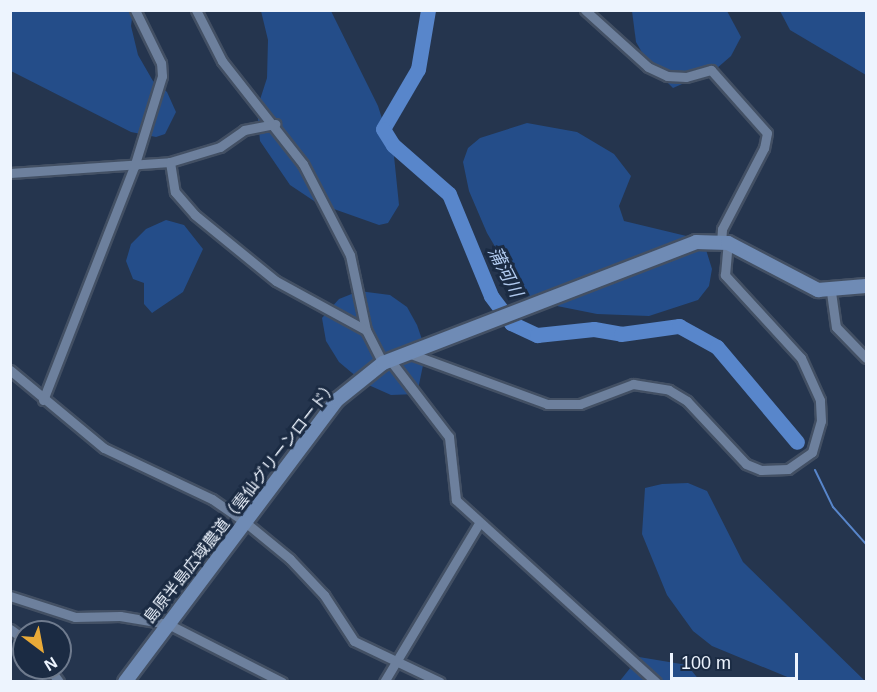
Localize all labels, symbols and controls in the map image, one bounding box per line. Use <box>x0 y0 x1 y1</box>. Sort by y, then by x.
water label: 蒲河川 <box>483 243 527 301</box>
street label: 島原半島広域農道（雲仙グリーンロード） <box>140 376 342 628</box>
north arrow <box>12 620 72 680</box>
scale bar <box>673 641 800 679</box>
text: 100 m <box>681 653 731 673</box>
text: N <box>41 654 60 674</box>

